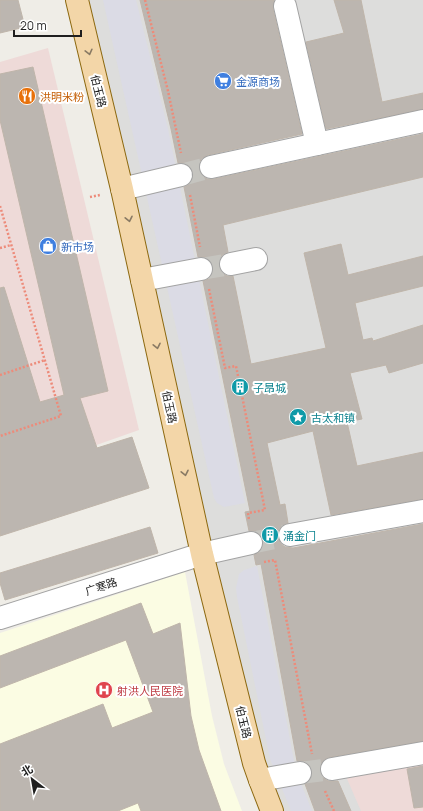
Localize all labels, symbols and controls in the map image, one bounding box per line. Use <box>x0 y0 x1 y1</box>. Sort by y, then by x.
scale bar <box>14 12 81 38</box>
text: 20 m <box>20 17 47 34</box>
one-way arrow <box>85 48 93 55</box>
supermarket icon: 金源商场 <box>213 71 233 91</box>
street label: 伯玉路 <box>88 73 110 109</box>
place label: 金源商场 <box>236 74 280 89</box>
restaurant icon: 洪明米粉 <box>17 86 37 106</box>
place label: 洪明米粉 <box>40 89 84 104</box>
one-way arrow <box>124 216 132 222</box>
shop icon: 新市场 <box>38 236 58 256</box>
place label: 新市场 <box>61 239 94 254</box>
one-way arrow <box>152 343 160 349</box>
building icon: 子昂城 <box>230 377 250 397</box>
place label: 子昂城 <box>253 380 286 395</box>
street label: 伯玉路 <box>159 389 181 425</box>
place icon: 古太和镇 <box>288 407 308 427</box>
place label: 古太和镇 <box>311 410 355 425</box>
one-way arrow <box>180 470 188 476</box>
building icon: 涌金门 <box>260 525 280 545</box>
place label: 涌金门 <box>283 528 316 543</box>
street label: 广寒路 <box>83 574 119 598</box>
hospital icon: 射洪人民医院 <box>94 680 114 700</box>
place label: 射洪人民医院 <box>117 683 183 698</box>
street label: 伯玉路 <box>233 704 255 740</box>
north arrow <box>12 759 52 799</box>
text: 北 <box>18 761 35 779</box>

